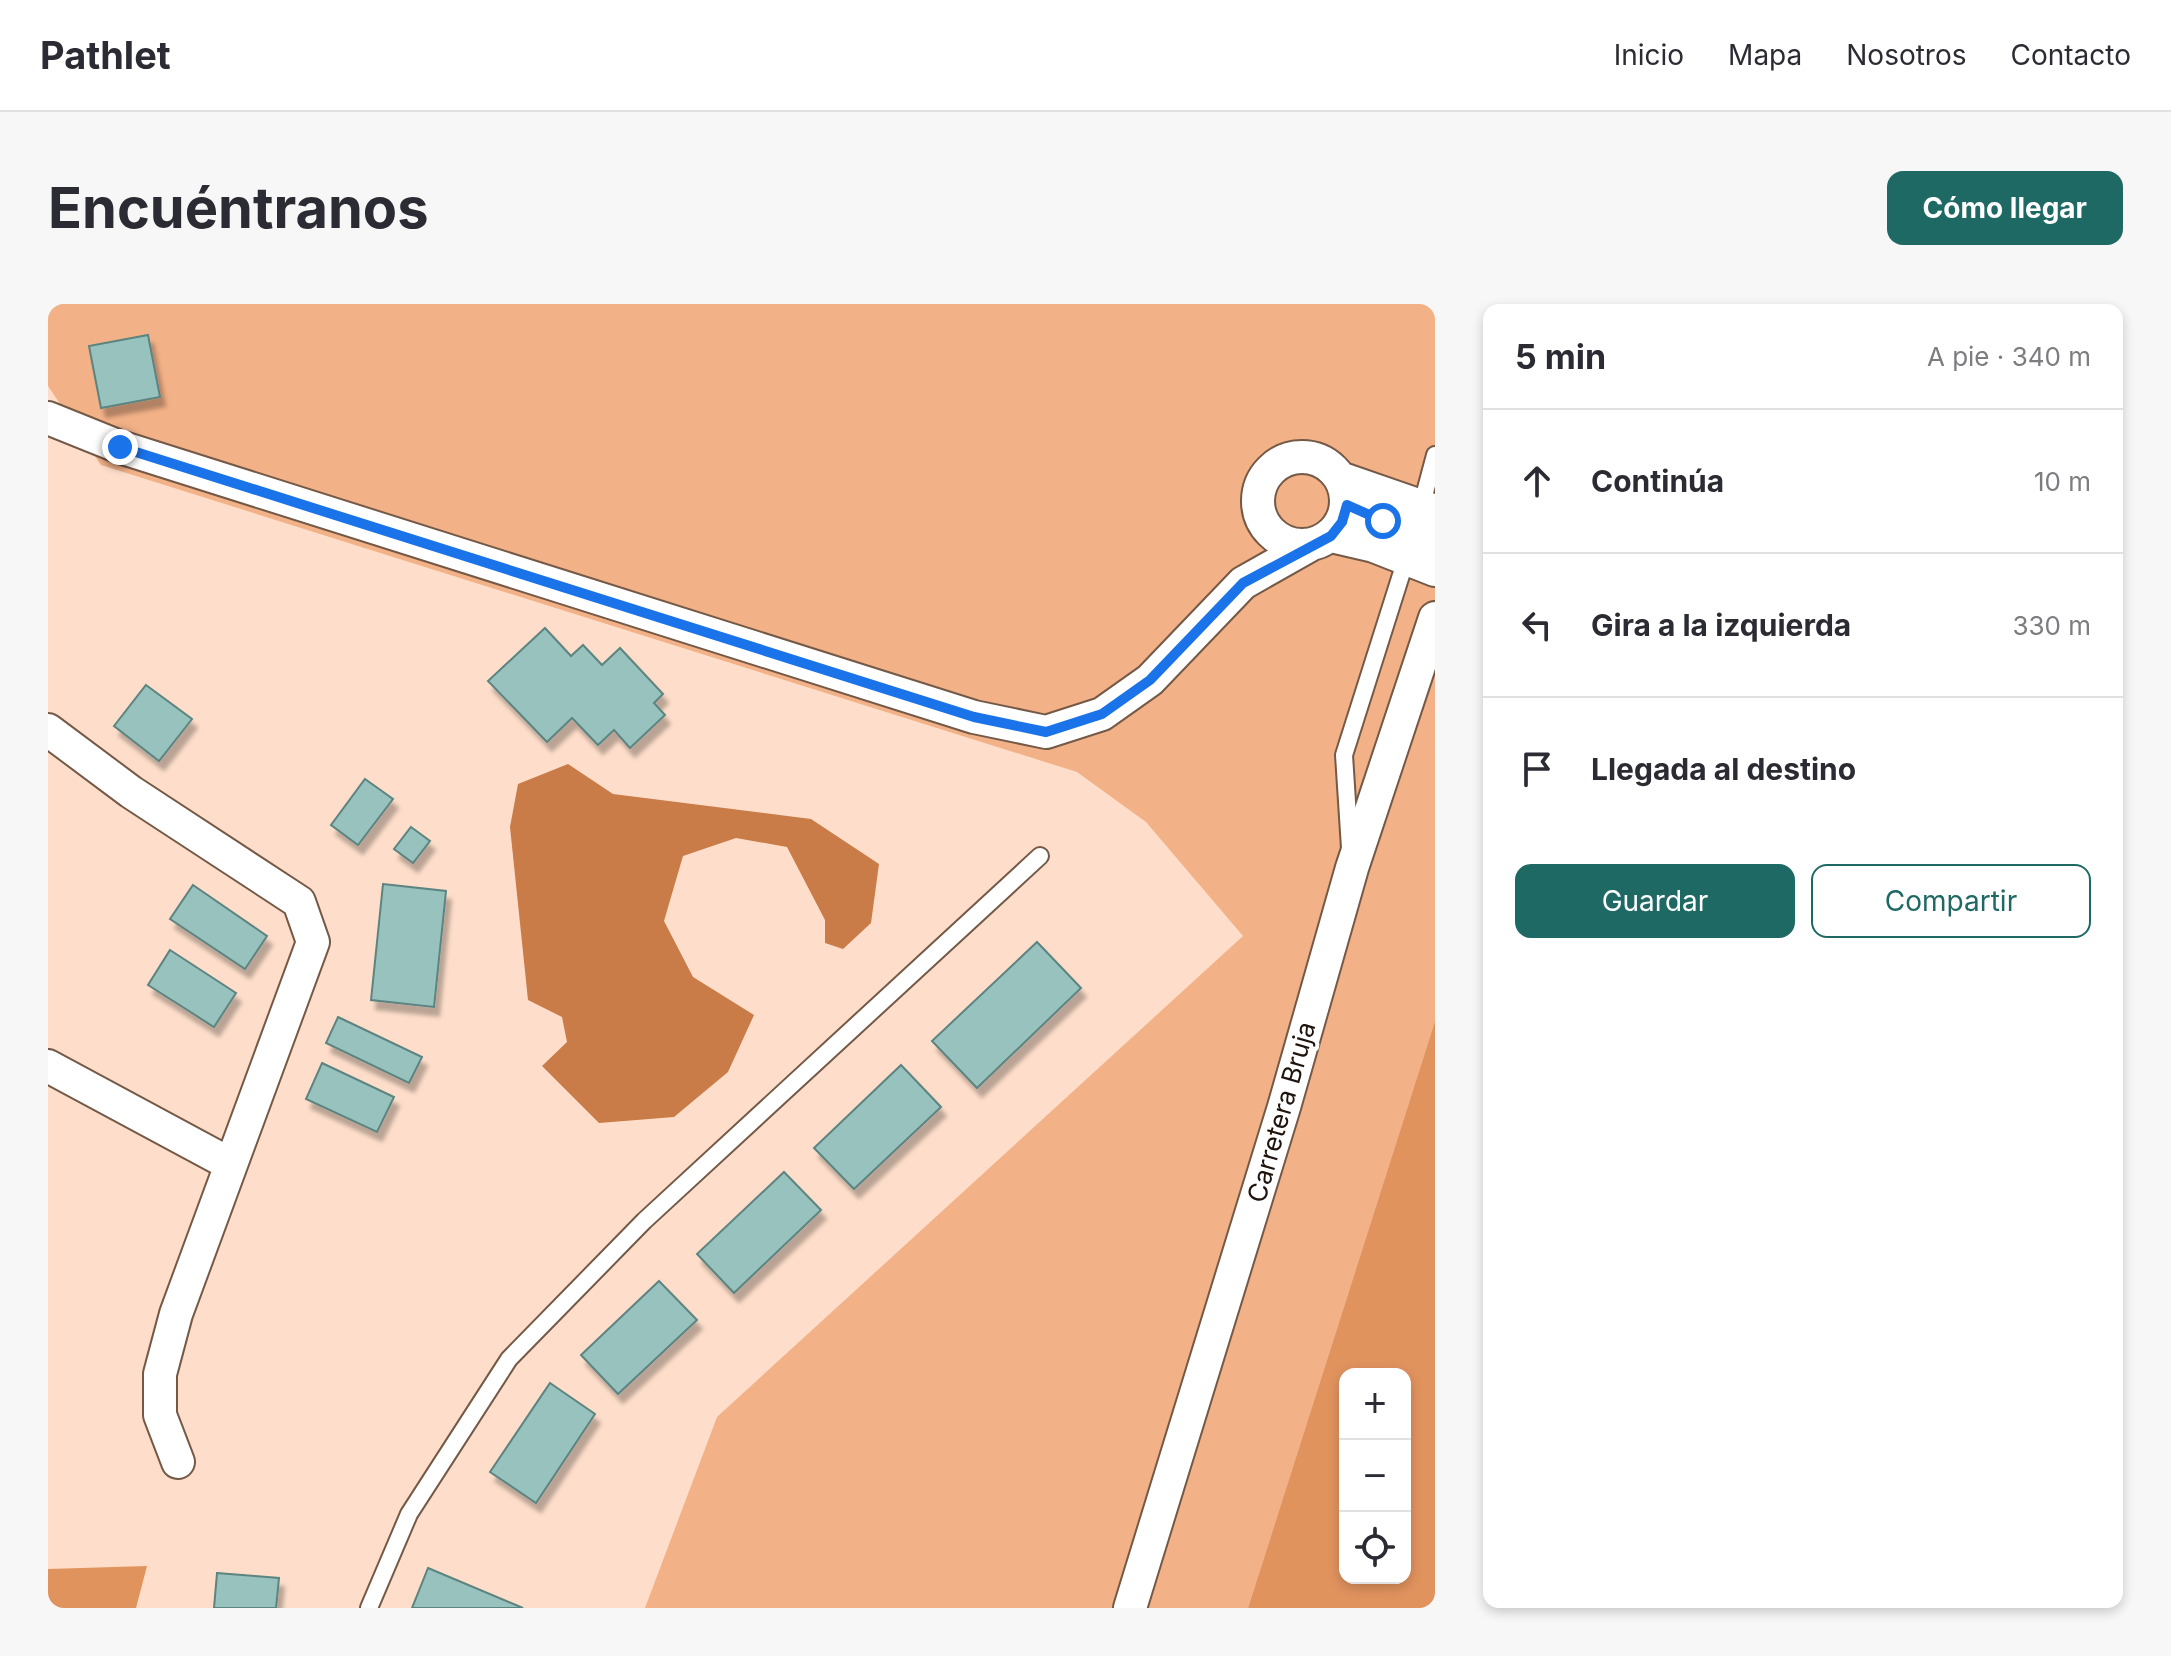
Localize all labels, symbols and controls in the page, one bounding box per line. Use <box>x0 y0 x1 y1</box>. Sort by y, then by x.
text: Pathlet <box>40 32 171 78</box>
text: Inicio <box>1614 38 1684 72</box>
text: Mapa <box>1728 38 1802 72</box>
text: Nosotros <box>1846 38 1967 72</box>
text: Contacto <box>2011 38 2131 72</box>
button: Cómo llegar <box>1887 171 2123 245</box>
text: Encuéntranos <box>48 174 429 242</box>
text: 5 min <box>1515 336 1606 377</box>
text: A pie · 340 m <box>1927 341 2091 372</box>
route end <box>102 429 138 465</box>
icon: ahead <box>1515 459 1559 503</box>
text: Continúa <box>1591 463 1724 499</box>
text: 10 m <box>2034 466 2091 497</box>
route start <box>1365 503 1401 539</box>
icon: left <box>1515 603 1559 647</box>
text: Gira a la izquierda <box>1591 607 1851 643</box>
text: 330 m <box>2012 610 2091 641</box>
icon: arrive <box>1515 747 1559 791</box>
text: Llegada al destino <box>1591 751 1856 787</box>
button: Guardar <box>1515 864 1795 938</box>
button: Compartir <box>1811 864 2091 938</box>
street label: Carretera Bruja <box>1240 1018 1322 1206</box>
map controls <box>1339 1368 1411 1584</box>
button: + <box>1339 1368 1411 1440</box>
button: − <box>1339 1440 1411 1512</box>
button: locate <box>1339 1512 1411 1584</box>

